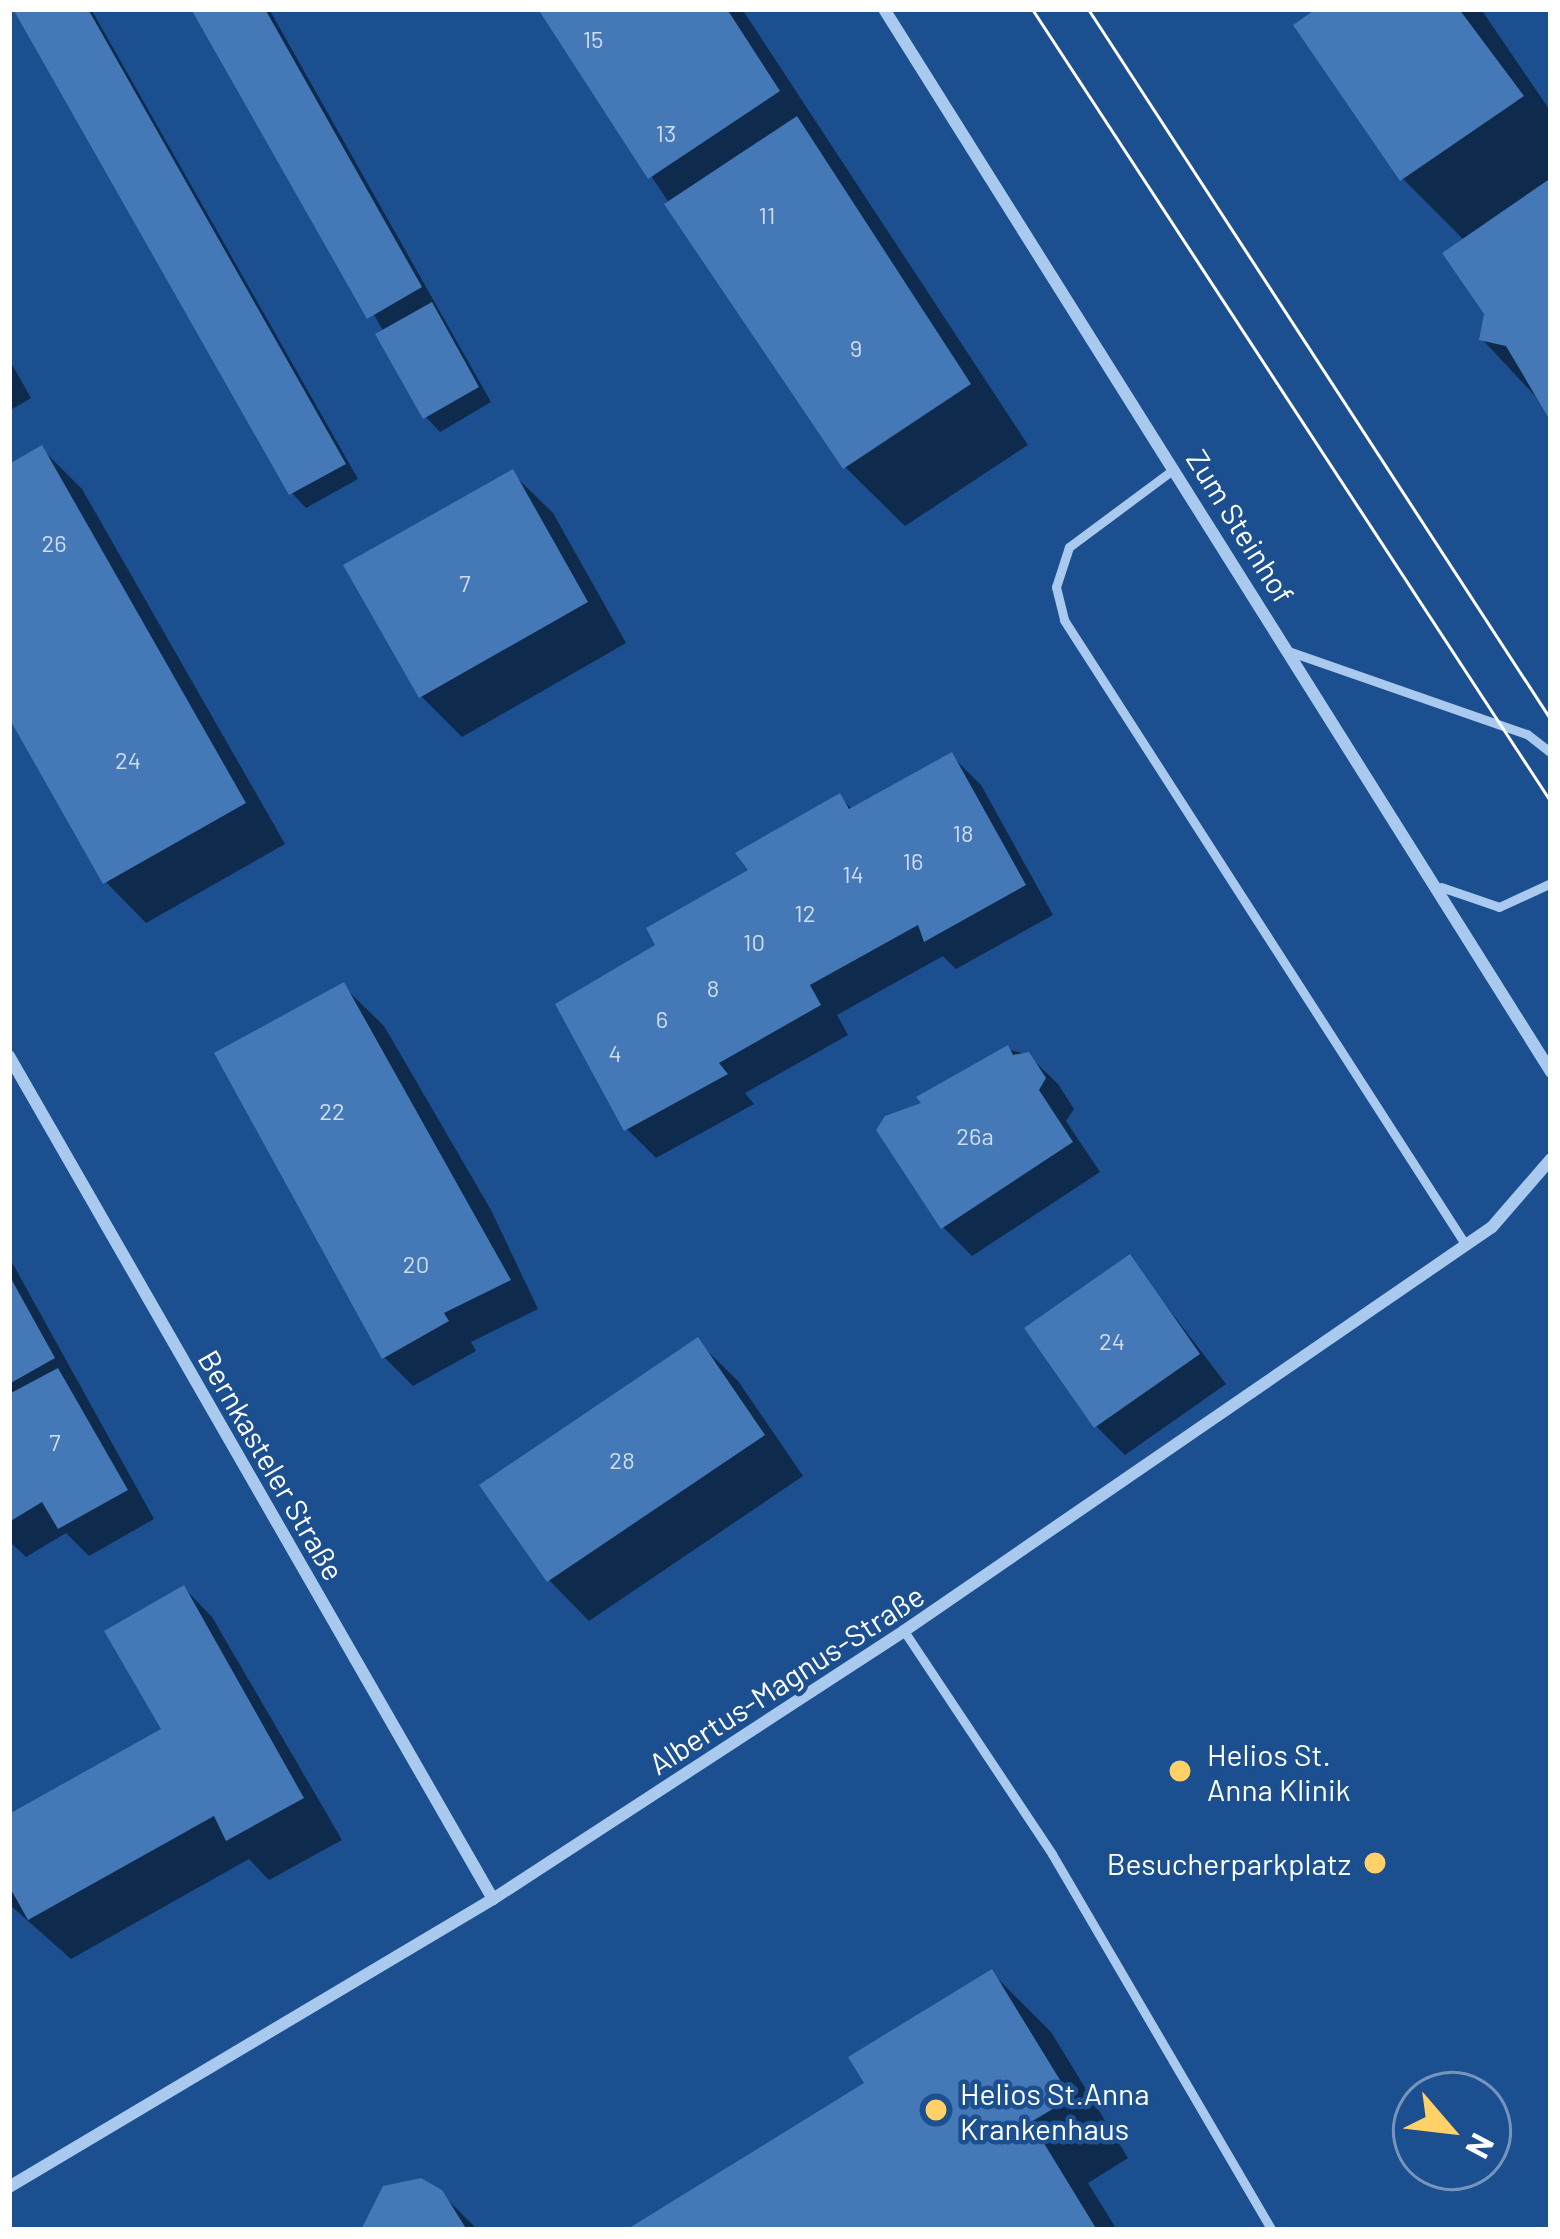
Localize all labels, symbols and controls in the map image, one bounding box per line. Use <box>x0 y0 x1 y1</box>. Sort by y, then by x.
house number: 15 <box>583 25 603 53</box>
house number: 13 <box>656 119 676 147</box>
house number: 11 <box>759 201 775 229</box>
house number: 9 <box>850 334 862 362</box>
street label: Zum Steinhof <box>1180 443 1302 609</box>
house number: 26 <box>41 529 67 557</box>
house number: 7 <box>459 569 471 597</box>
house number: 24 <box>115 746 141 774</box>
house number: 18 <box>953 819 973 847</box>
house number: 16 <box>903 847 923 875</box>
house number: 14 <box>842 860 864 888</box>
house number: 12 <box>794 899 816 927</box>
house number: 10 <box>743 928 765 956</box>
house number: 8 <box>707 974 719 1002</box>
house number: 6 <box>656 1005 668 1033</box>
house number: 4 <box>608 1039 622 1067</box>
house number: 22 <box>319 1097 345 1125</box>
house number: 26a <box>956 1122 994 1150</box>
house number: 20 <box>403 1250 429 1278</box>
house number: 24 <box>1099 1327 1125 1355</box>
street label: Bernkasteler Straße <box>191 1343 353 1587</box>
house number: 7 <box>49 1428 61 1456</box>
house number: 28 <box>609 1446 635 1474</box>
street label: Albertus-Magnus-Straße <box>642 1577 930 1781</box>
place label: Helios St. Anna Klinik <box>1207 1736 1351 1806</box>
marker: Helios St. Anna Klinik <box>1164 1755 1196 1787</box>
place label: Besucherparkplatz <box>1107 1845 1351 1881</box>
marker: Besucherparkplatz <box>1362 1850 1388 1876</box>
north arrow <box>1392 2071 1512 2191</box>
place label: Helios St.Anna Krankenhaus <box>960 2075 1150 2146</box>
marker: Helios St.Anna Krankenhaus <box>923 2097 949 2123</box>
text: N <box>1458 2127 1504 2166</box>

